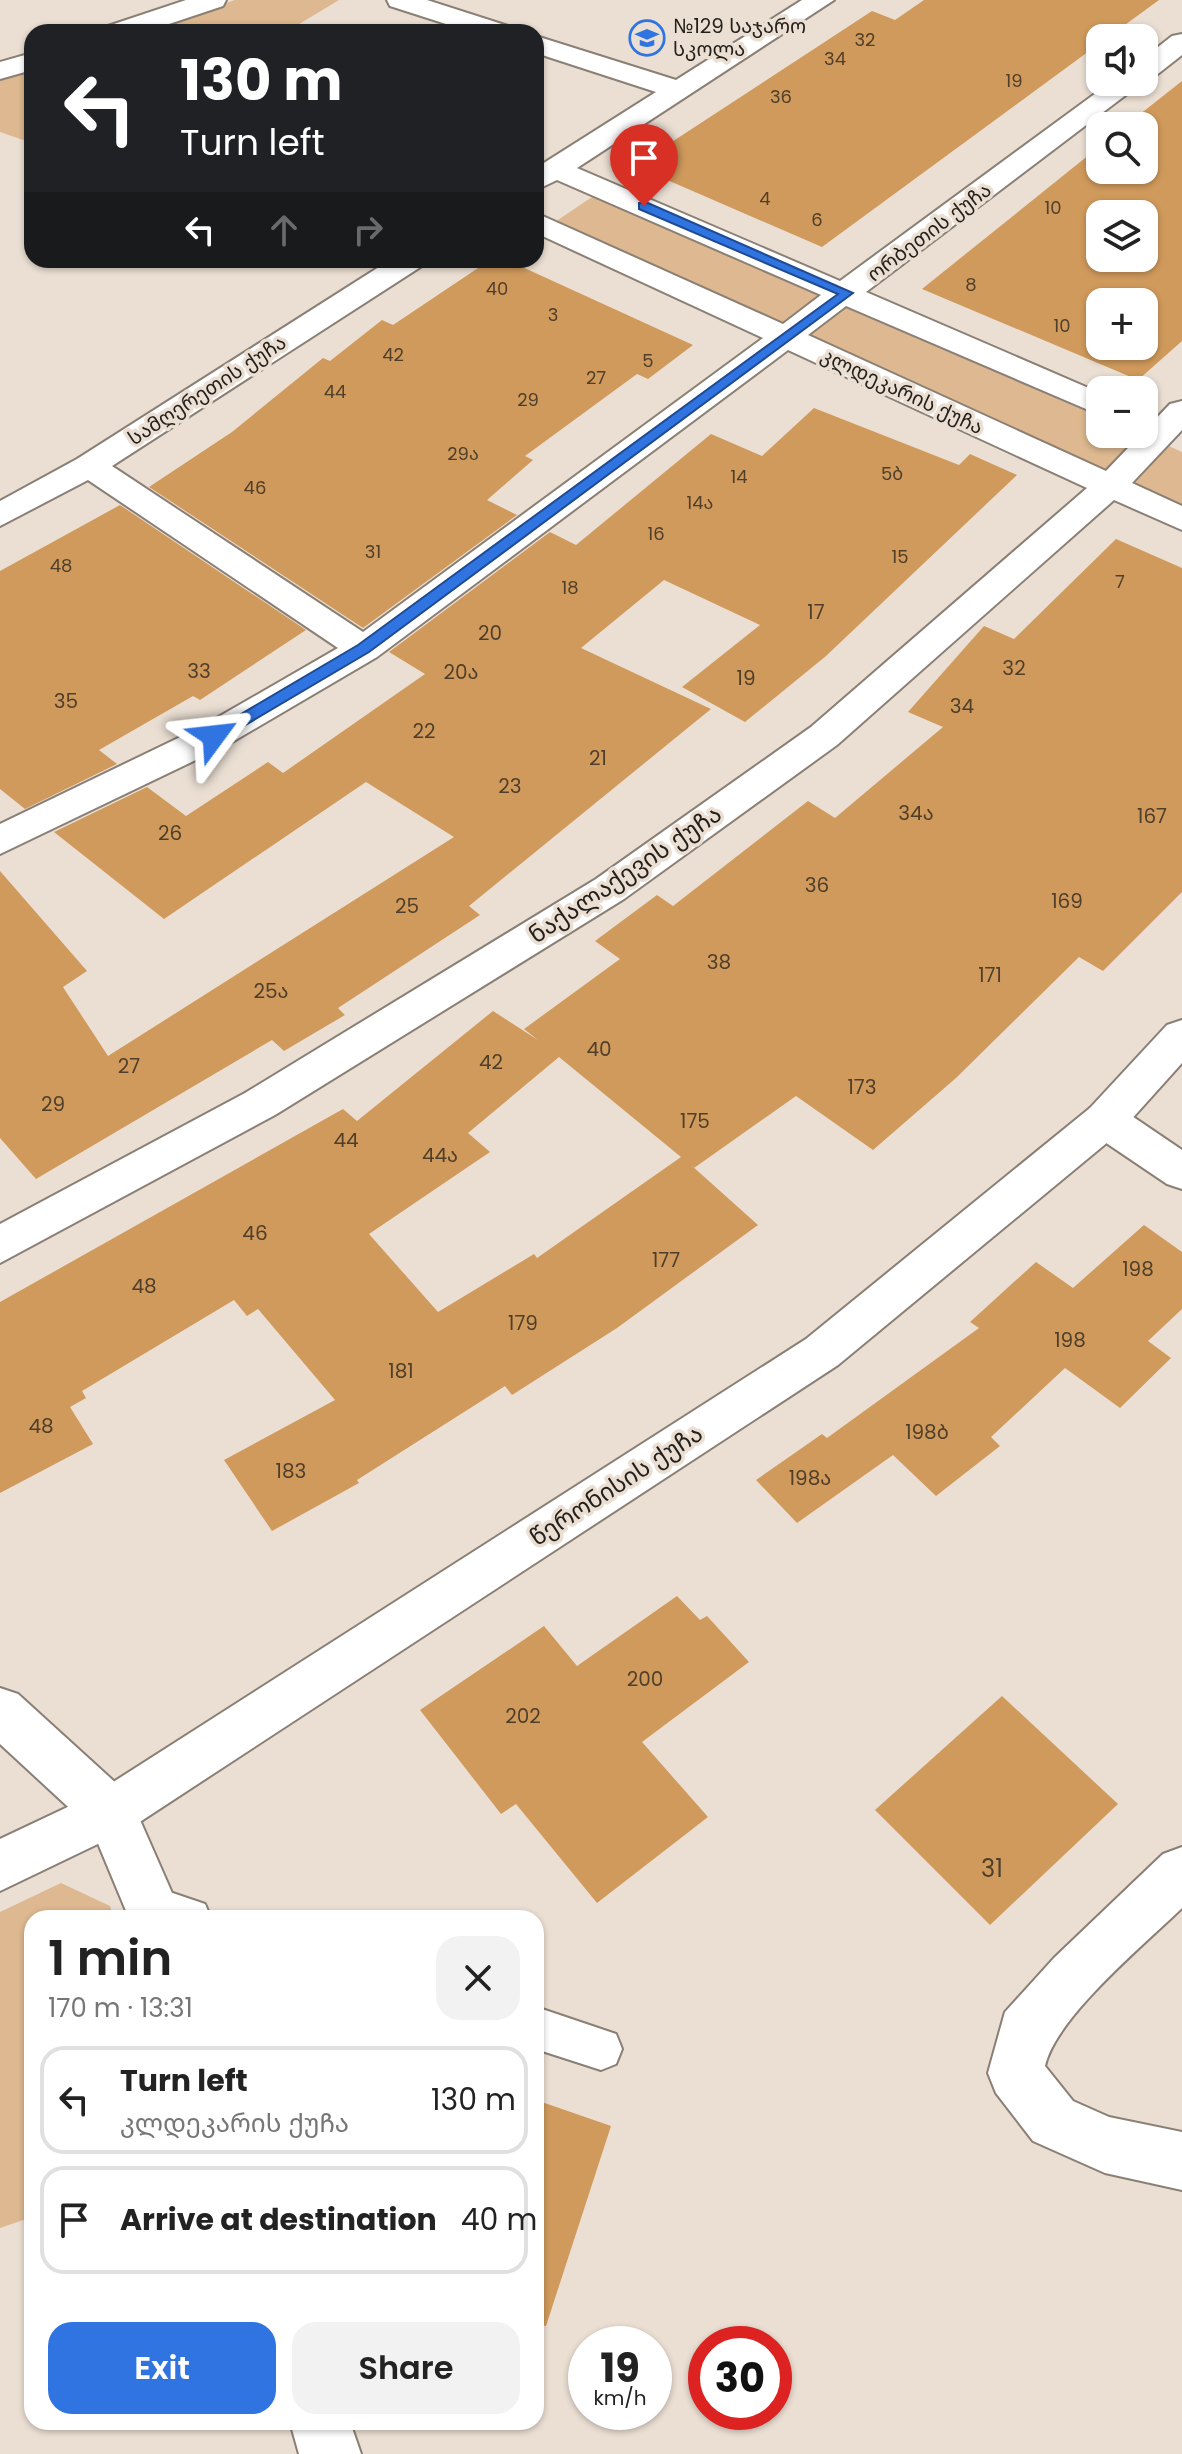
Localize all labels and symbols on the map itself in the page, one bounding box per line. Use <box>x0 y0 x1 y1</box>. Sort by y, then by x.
place label: №129 საჯარო სკოლა <box>673 12 806 63</box>
school or university icon: №129 საჯარო სკოლა <box>628 19 666 57</box>
house number: 32 <box>855 27 875 52</box>
house number: 34 <box>824 46 846 71</box>
house number: 19 <box>1005 68 1023 93</box>
house number: 36 <box>770 84 792 109</box>
pin <box>610 124 678 206</box>
street label: ორბეთის ქუჩა <box>861 176 997 288</box>
house number: 4 <box>759 186 771 211</box>
house number: 10 <box>1044 195 1062 220</box>
house number: 6 <box>811 207 823 232</box>
house number: 8 <box>965 272 977 297</box>
house number: 40 <box>486 276 508 301</box>
house number: 3 <box>548 302 558 327</box>
house number: 10 <box>1053 313 1071 338</box>
street label: სამღერეთის ქუჩა <box>122 328 292 452</box>
street label: კლდეკარის ქუჩა <box>816 341 988 441</box>
house number: 42 <box>382 342 404 367</box>
house number: 5 <box>642 348 654 373</box>
house number: 27 <box>586 365 606 390</box>
house number: 44 <box>324 379 346 404</box>
house number: 29 <box>517 387 539 412</box>
house number: 29ა <box>447 441 479 466</box>
house number: 5ბ <box>881 461 903 486</box>
house number: 14 <box>730 464 748 489</box>
house number: 46 <box>244 475 266 500</box>
house number: 14ა <box>687 490 713 515</box>
house number: 16 <box>647 521 665 546</box>
house number: 31 <box>365 539 381 564</box>
house number: 15 <box>891 544 909 569</box>
house number: 48 <box>50 553 72 578</box>
house number: 7 <box>1115 569 1125 594</box>
house number: 18 <box>561 575 579 600</box>
house number: 17 <box>807 598 825 626</box>
house number: 20 <box>478 619 502 647</box>
house number: 32 <box>1002 654 1026 682</box>
house number: 33 <box>187 657 211 685</box>
house number: 20ა <box>443 658 479 686</box>
house number: 19 <box>737 664 756 692</box>
house number: 35 <box>54 687 78 715</box>
house number: 34 <box>950 692 974 720</box>
position arrow <box>172 694 256 778</box>
house number: 22 <box>413 717 436 745</box>
house number: 21 <box>589 744 607 772</box>
house number: 23 <box>498 772 522 800</box>
street label: ნაქალაქევის ქუჩა <box>522 797 728 951</box>
house number: 34ა <box>898 799 934 827</box>
house number: 167 <box>1137 802 1167 830</box>
house number: 26 <box>158 819 182 847</box>
house number: 36 <box>805 871 829 899</box>
house number: 169 <box>1051 887 1083 915</box>
house number: 25 <box>395 892 419 920</box>
house number: 38 <box>707 948 731 976</box>
house number: 171 <box>978 961 1002 989</box>
house number: 25ა <box>253 977 289 1005</box>
house number: 40 <box>586 1035 612 1063</box>
house number: 42 <box>479 1048 503 1076</box>
house number: 27 <box>118 1052 140 1080</box>
house number: 173 <box>847 1073 877 1101</box>
house number: 29 <box>41 1090 65 1118</box>
house number: 175 <box>680 1107 710 1135</box>
house number: 44 <box>333 1126 359 1154</box>
house number: 44ა <box>422 1141 458 1169</box>
house number: 46 <box>242 1219 268 1247</box>
house number: 177 <box>652 1246 680 1274</box>
house number: 198 <box>1122 1255 1154 1283</box>
house number: 48 <box>131 1272 157 1300</box>
house number: 179 <box>508 1309 538 1337</box>
house number: 198 <box>1054 1326 1086 1354</box>
house number: 181 <box>388 1357 414 1385</box>
house number: 48 <box>28 1412 54 1440</box>
street label: წერონისის ქუჩა <box>523 1417 709 1553</box>
house number: 198ბ <box>905 1418 949 1446</box>
house number: 183 <box>276 1457 306 1485</box>
house number: 198ა <box>789 1464 831 1492</box>
house number: 200 <box>627 1665 663 1693</box>
house number: 202 <box>505 1702 541 1730</box>
house number: 31 <box>981 1852 1003 1885</box>
speed limit sign: 30 <box>688 2326 792 2430</box>

